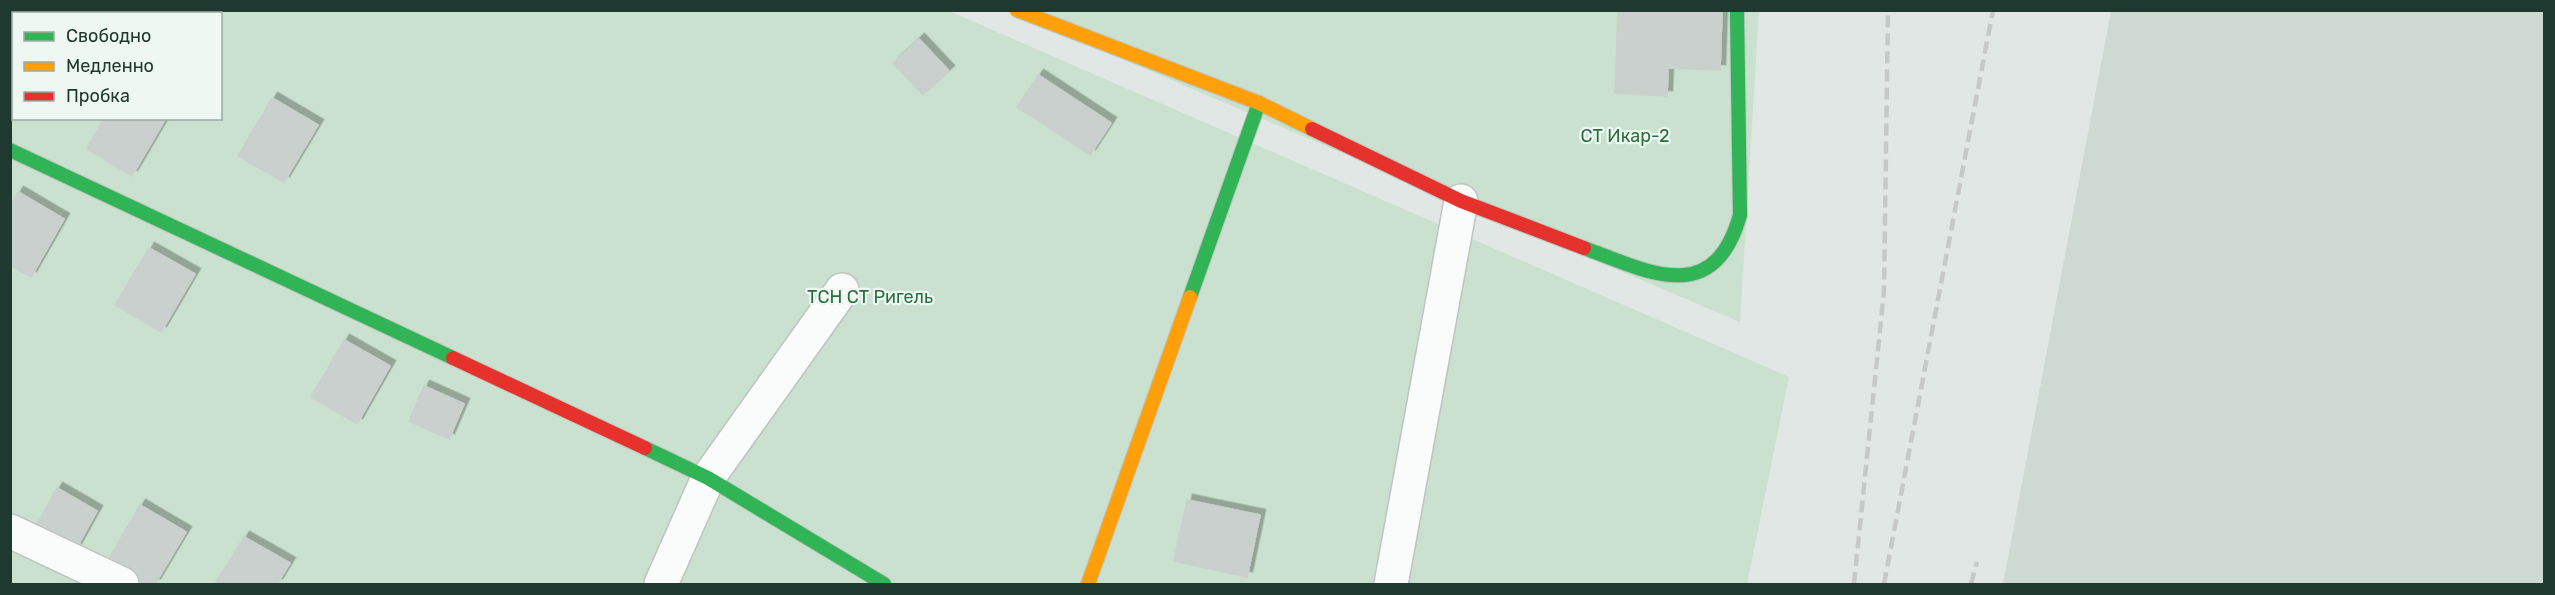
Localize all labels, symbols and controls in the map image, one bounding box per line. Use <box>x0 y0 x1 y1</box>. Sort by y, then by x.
legend <box>12 12 222 120</box>
text: Свободно <box>66 25 151 47</box>
text: Медленно <box>66 55 154 77</box>
text: Пробка <box>66 85 130 107</box>
park label: СТ Икар-2 <box>1580 125 1670 147</box>
park label: ТСН СТ Ригель <box>807 286 933 308</box>

